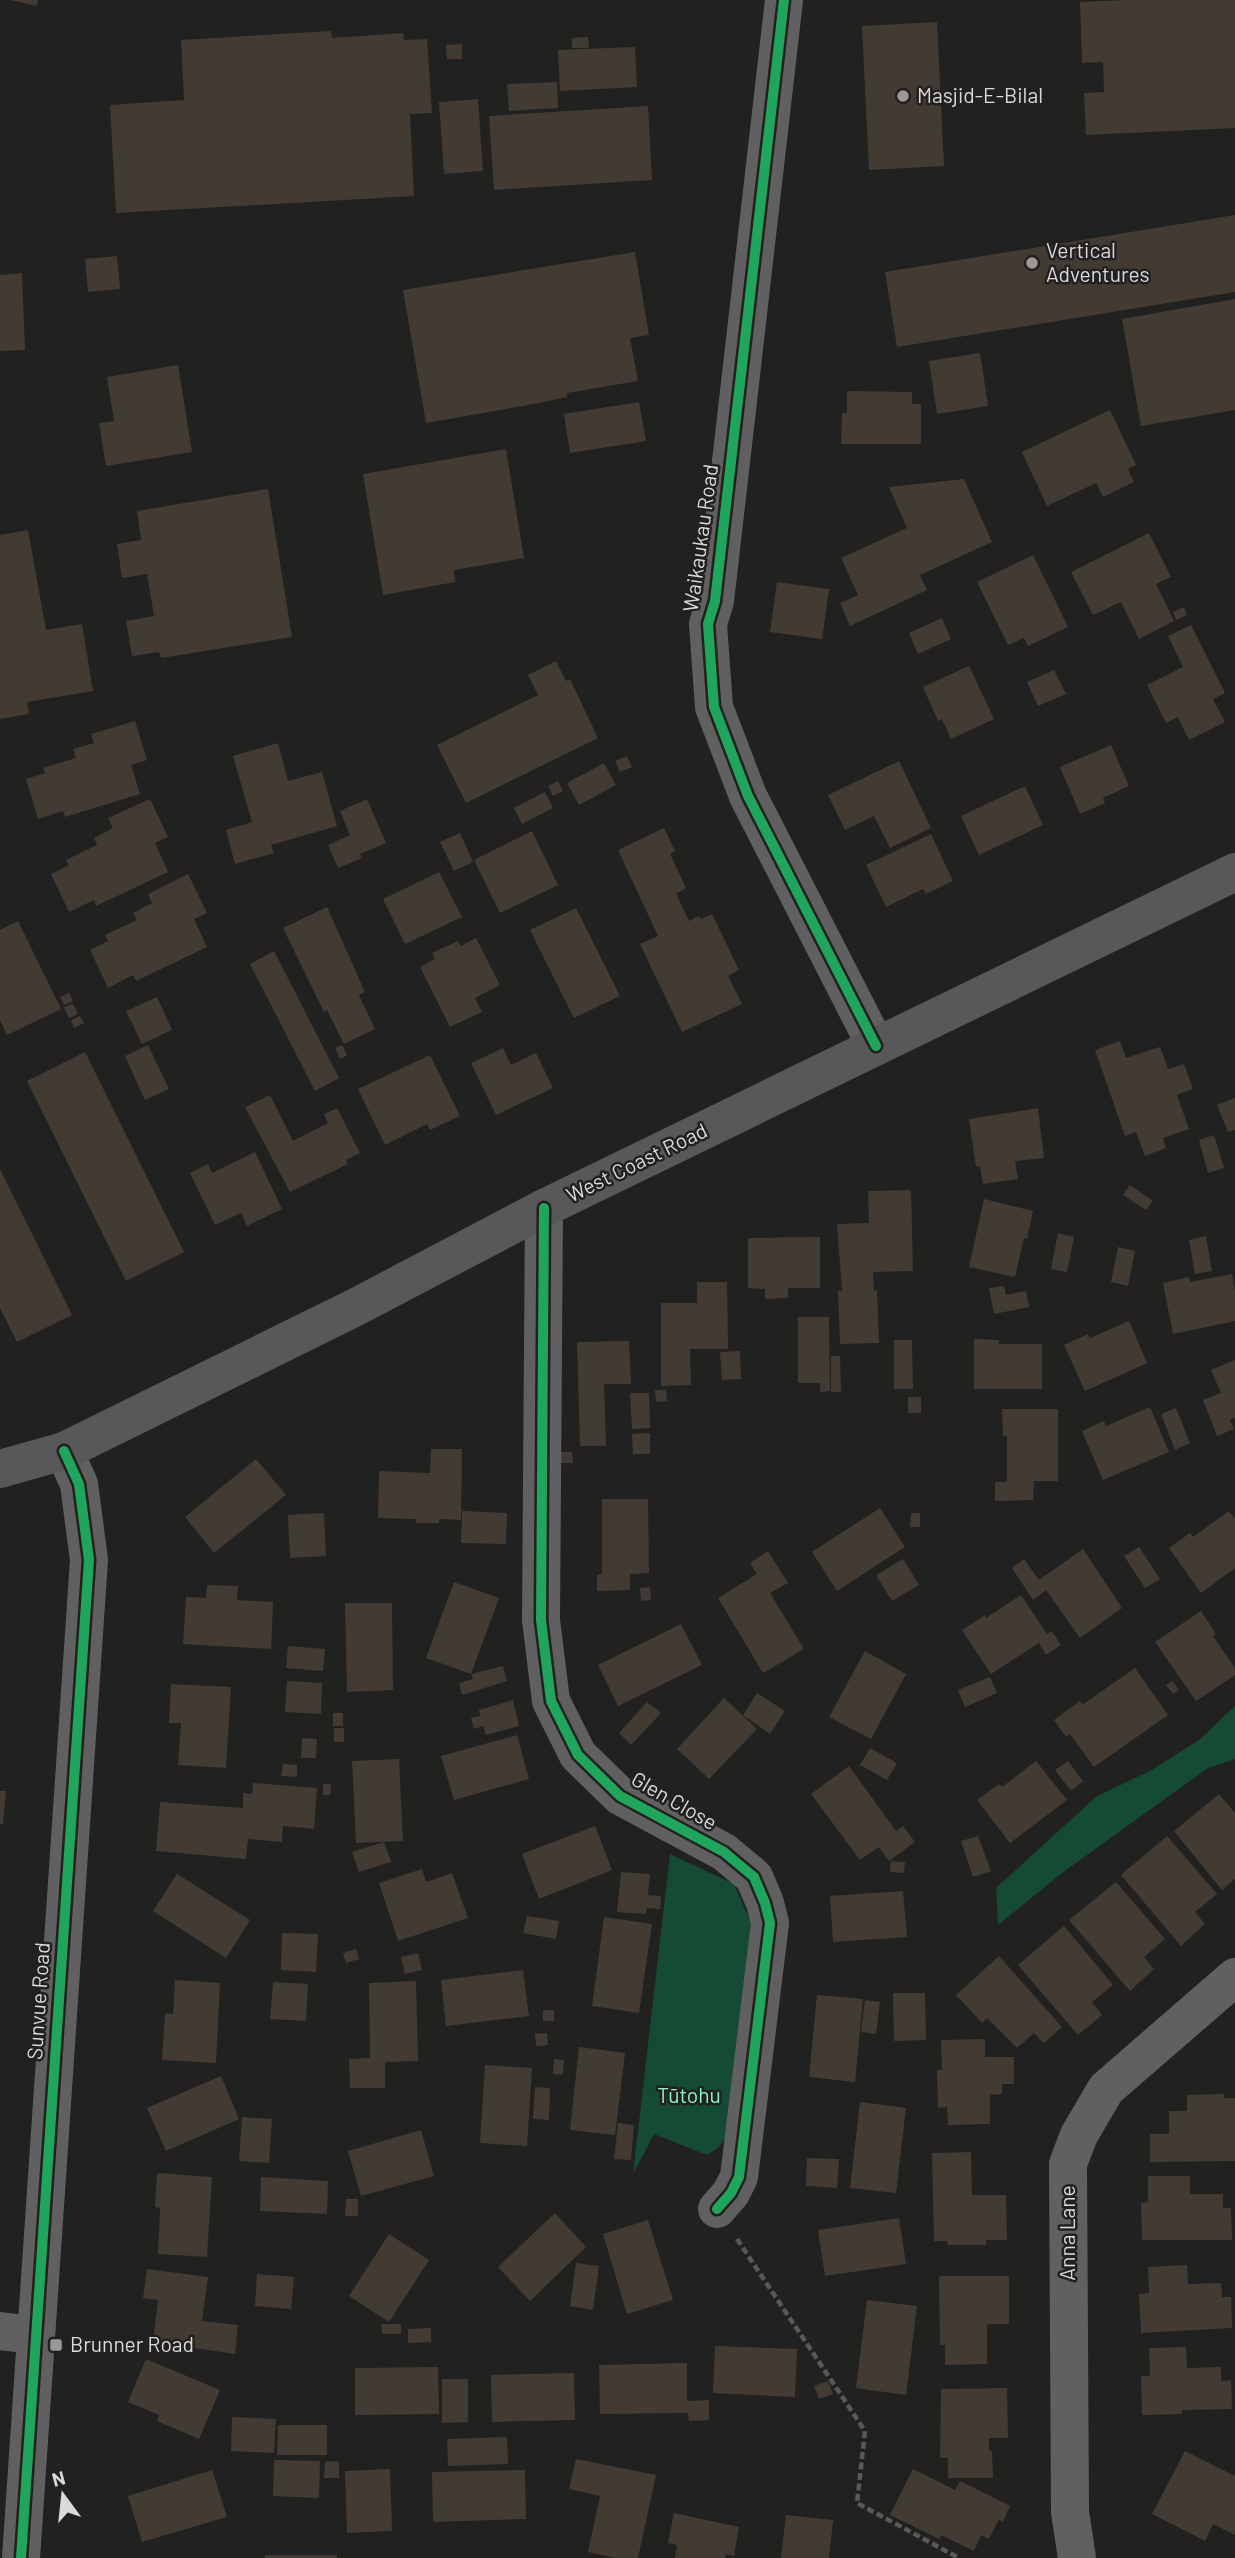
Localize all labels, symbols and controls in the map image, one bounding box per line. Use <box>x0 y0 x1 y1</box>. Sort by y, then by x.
place label: Masjid-E-Bilal <box>917 82 1043 107</box>
marker: Masjid-E-Bilal <box>895 88 911 104</box>
place label: Vertical Adventures <box>1046 237 1150 286</box>
marker: Vertical Adventures <box>1024 255 1040 271</box>
street label: Waikaukau Road <box>677 462 722 613</box>
street label: West Coast Road <box>562 1117 711 1207</box>
street label: Glen Close <box>627 1765 722 1834</box>
street label: Sunvue Road <box>21 1941 54 2060</box>
park label: Tūtohu <box>657 2082 721 2107</box>
street label: Anna Lane <box>1054 2185 1079 2281</box>
place label: Brunner Road <box>70 2331 194 2356</box>
marker: Brunner Road <box>48 2337 64 2353</box>
north arrow <box>28 2460 98 2530</box>
text: N <box>49 2465 68 2491</box>

